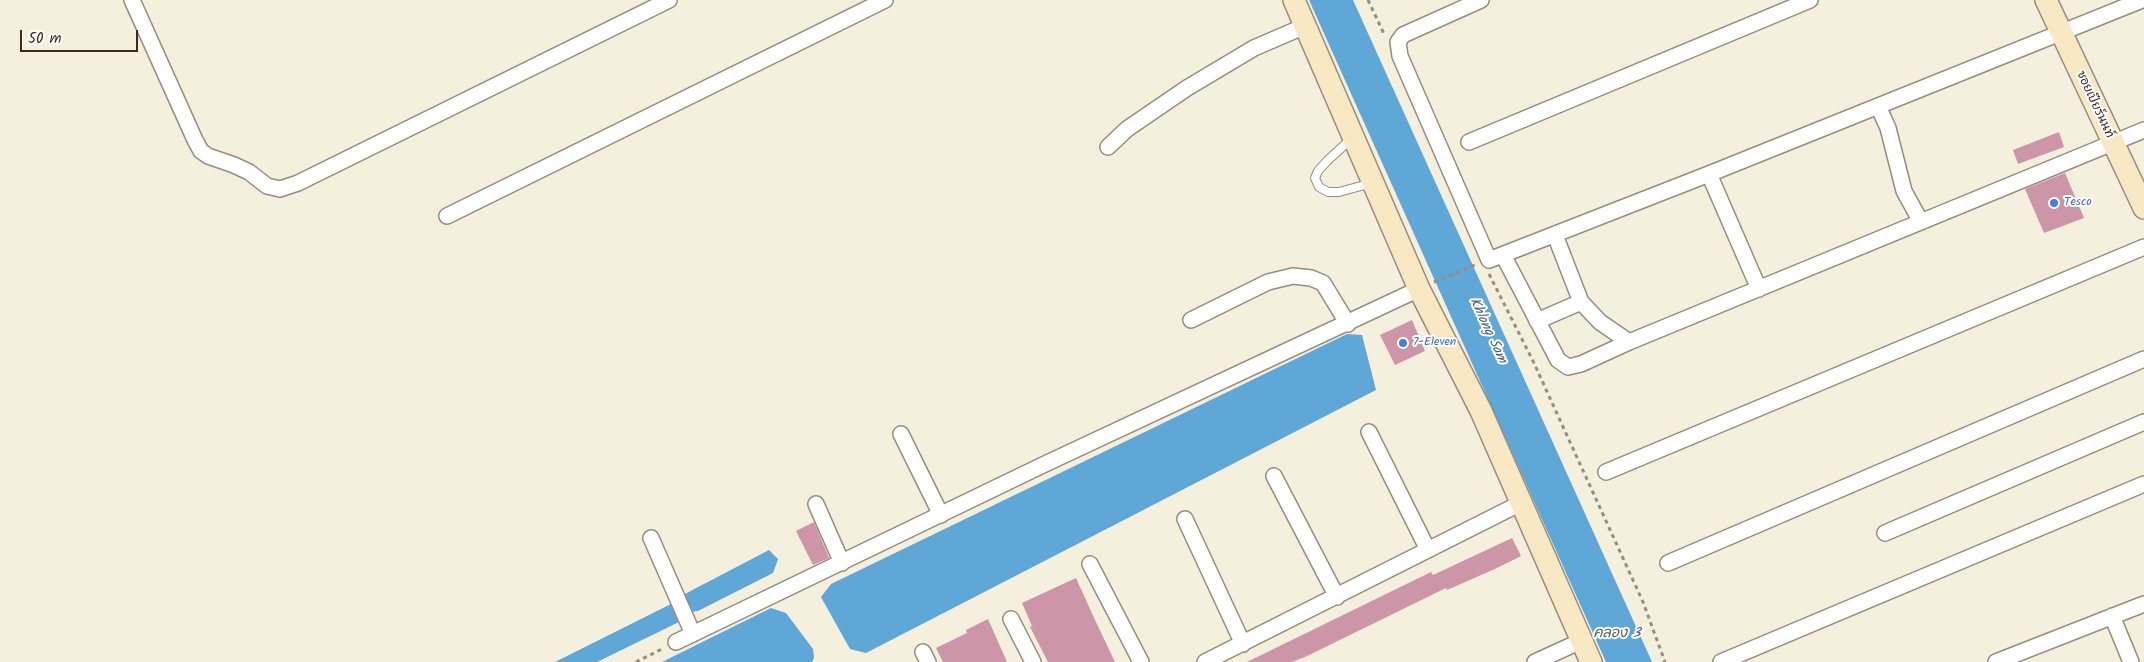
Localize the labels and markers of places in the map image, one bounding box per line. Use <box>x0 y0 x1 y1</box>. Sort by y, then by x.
place label: Tesco <box>2064 196 2092 210</box>
marker: Tesco <box>2048 197 2060 209</box>
place label: 7-Eleven <box>1413 336 1456 350</box>
marker: 7-Eleven <box>1397 337 1409 349</box>

